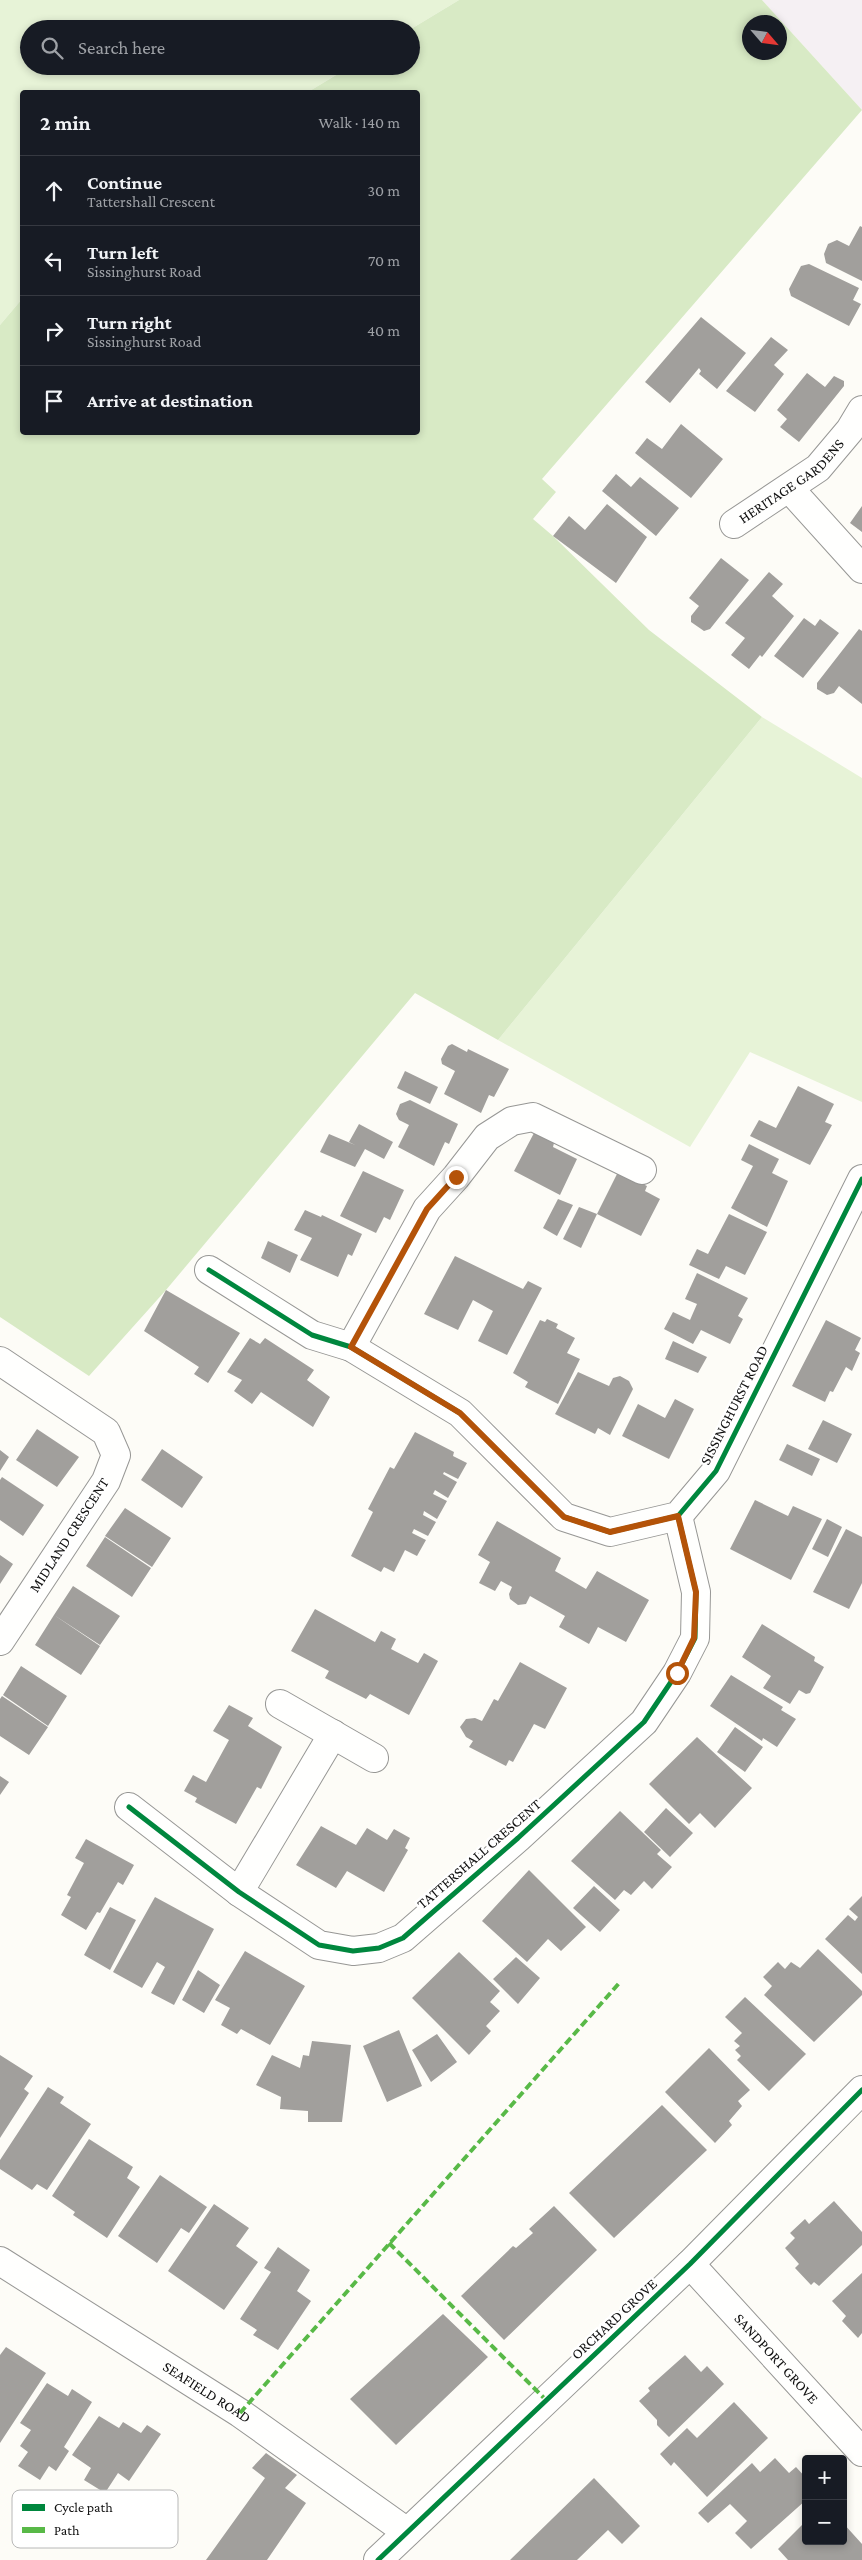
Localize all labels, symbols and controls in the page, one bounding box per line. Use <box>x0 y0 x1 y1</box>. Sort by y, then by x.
north arrow <box>742 15 787 60</box>
search box <box>20 20 420 75</box>
icon: search <box>38 34 66 62</box>
text: Search here <box>78 37 165 58</box>
text: 2 min <box>40 111 91 135</box>
text: Walk · 140 m <box>319 114 400 131</box>
text: Continue <box>87 172 162 193</box>
icon: ahead <box>40 177 68 205</box>
text: 30 m <box>368 182 400 199</box>
text: Tattershall Crescent <box>87 193 215 210</box>
text: Turn left <box>87 242 159 263</box>
icon: left <box>40 247 68 275</box>
text: 70 m <box>368 252 400 269</box>
text: Sissinghurst Road <box>87 263 201 280</box>
text: Turn right <box>87 312 172 333</box>
icon: right <box>40 317 68 345</box>
text: 40 m <box>367 322 400 339</box>
text: Sissinghurst Road <box>87 333 201 350</box>
icon: arrive <box>40 387 68 415</box>
text: Arrive at destination <box>87 390 253 411</box>
street label: HERITAGE GARDENS <box>736 436 847 526</box>
route end <box>445 1166 468 1189</box>
street label: SISSINGHURST ROAD <box>697 1343 771 1467</box>
street label: MIDLAND CRESCENT <box>26 1475 112 1595</box>
route start <box>666 1662 689 1685</box>
street label: TATTERSHALL CRESCENT <box>414 1796 544 1912</box>
street label: ORCHARD GROVE <box>568 2275 660 2363</box>
street label: SANDPORT GROVE <box>731 2310 822 2407</box>
street label: SEAFIELD ROAD <box>160 2358 254 2426</box>
map controls <box>802 2455 847 2545</box>
button: + <box>802 2455 847 2500</box>
legend <box>12 2490 178 2548</box>
text: Cycle path <box>54 2499 113 2515</box>
button: − <box>802 2500 847 2545</box>
text: Path <box>54 2522 80 2538</box>

